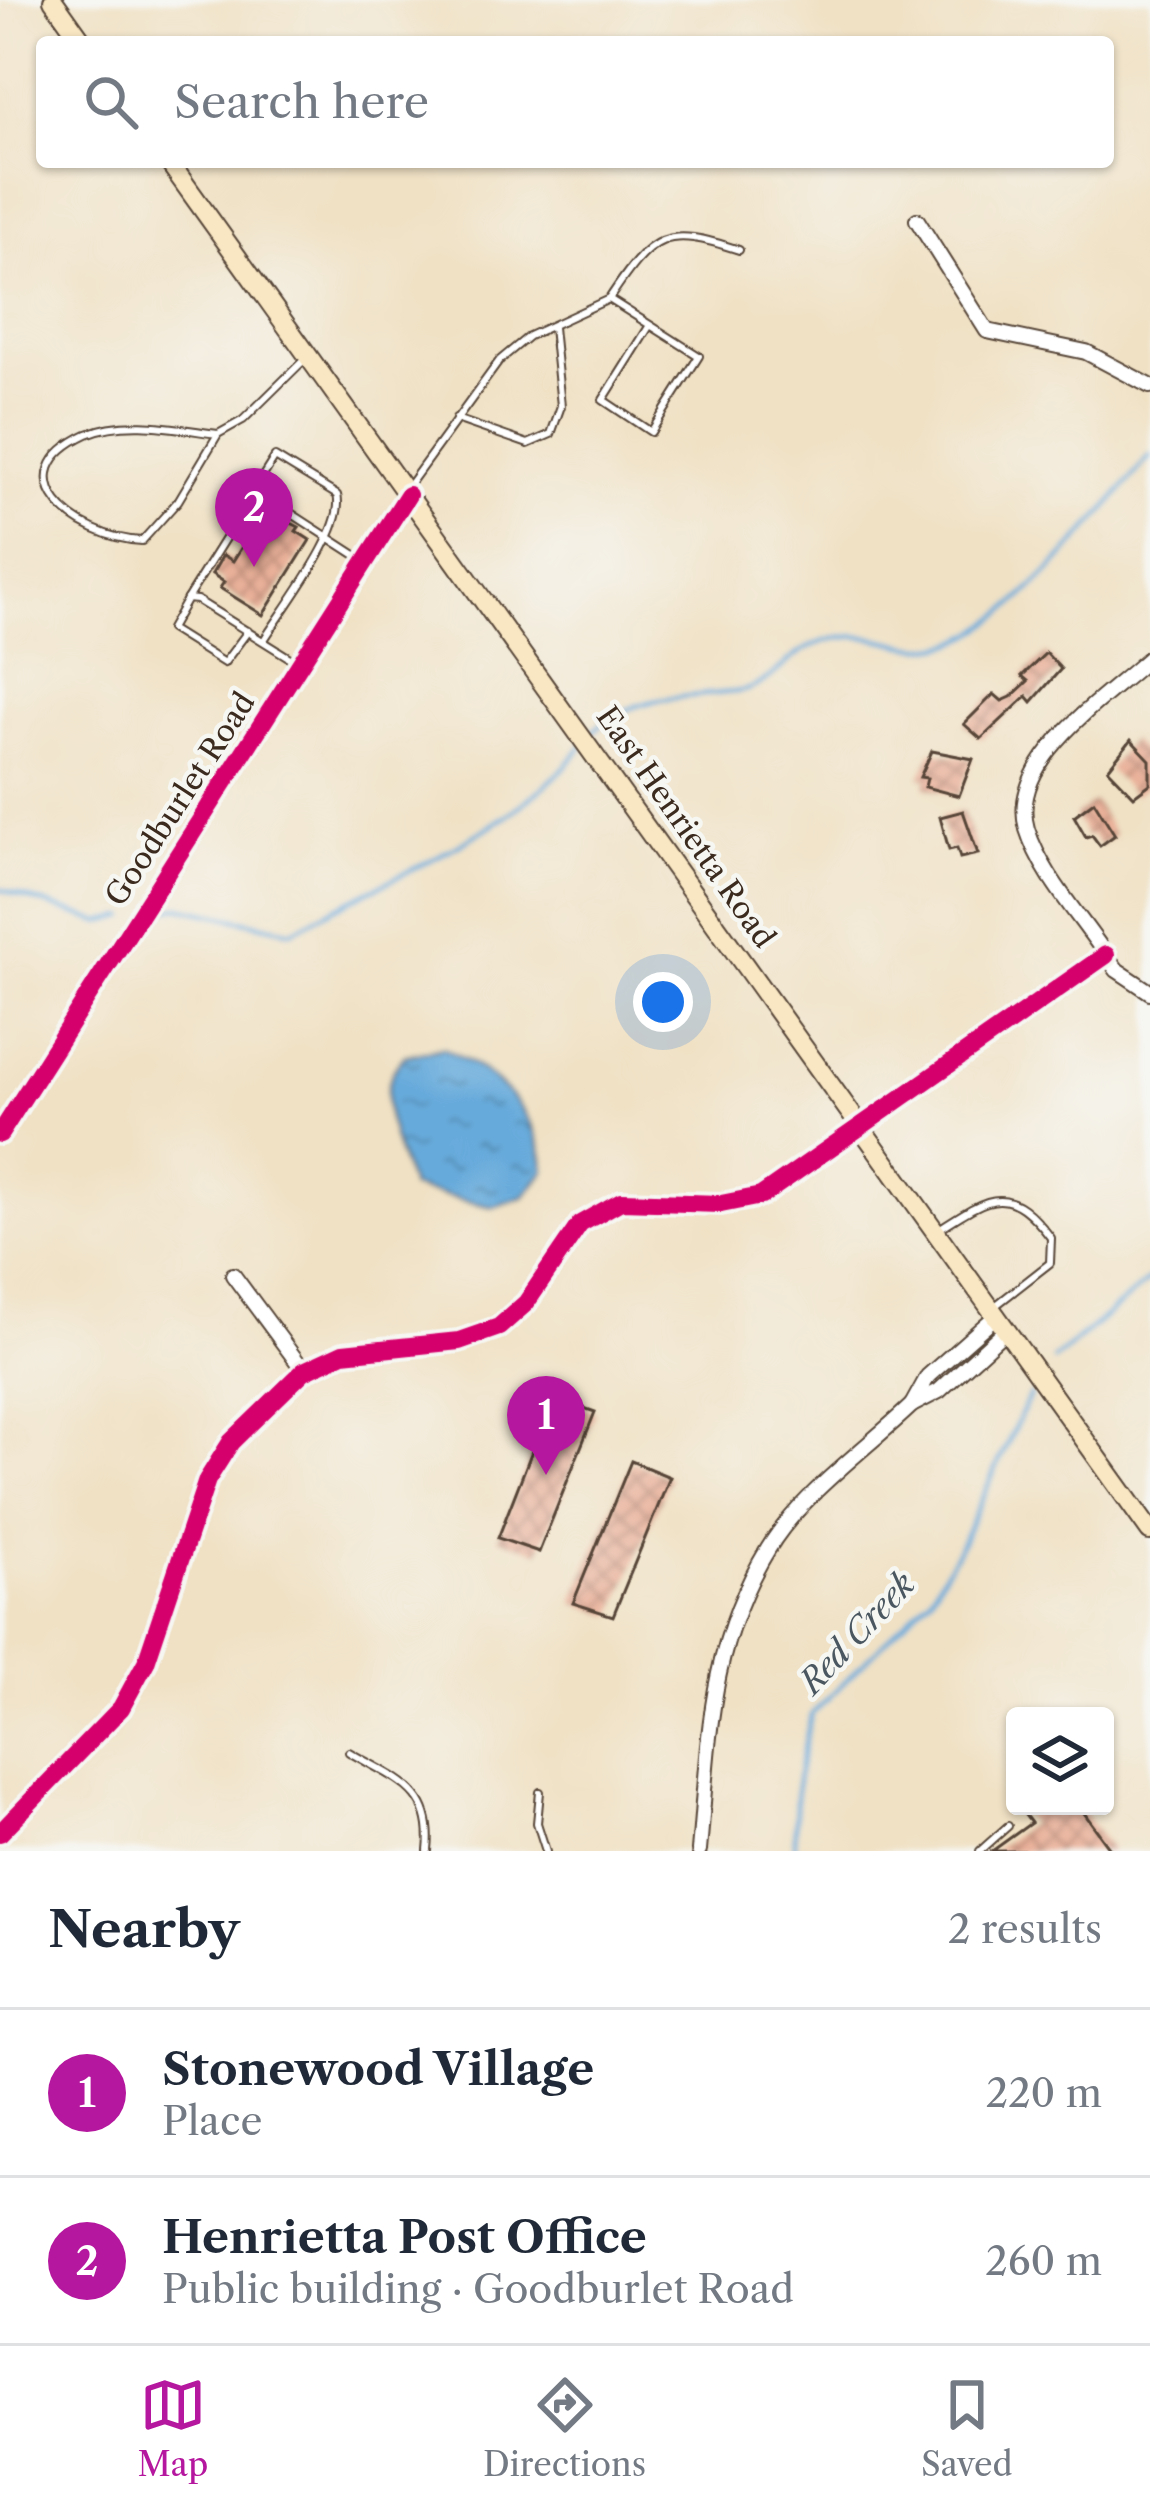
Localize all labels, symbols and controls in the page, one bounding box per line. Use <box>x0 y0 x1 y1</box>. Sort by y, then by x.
search box <box>36 36 1114 168</box>
icon: search <box>78 69 144 135</box>
text: Search here <box>174 74 429 130</box>
pin: 2 <box>215 468 293 567</box>
street label: Goodburlet Road <box>97 685 263 913</box>
street label: East Henrietta Road <box>589 699 783 955</box>
your location <box>633 972 693 1032</box>
pin: 1 <box>507 1376 585 1475</box>
water label: Red Creek <box>789 1564 923 1704</box>
map controls <box>1006 1707 1114 1815</box>
button: layers <box>1006 1707 1114 1815</box>
text: Nearby <box>48 1898 240 1960</box>
text: 2 results <box>948 1905 1102 1953</box>
text: Stonewood Village <box>162 2041 594 2097</box>
text: 1 <box>78 2069 96 2117</box>
text: 220 m <box>986 2069 1102 2117</box>
text: Place <box>162 2097 262 2145</box>
text: Henrietta Post Office <box>162 2209 647 2265</box>
text: 2 <box>75 2237 99 2285</box>
text: 260 m <box>985 2237 1102 2285</box>
text: Public building · Goodburlet Road <box>162 2265 794 2313</box>
tab: Map <box>137 2372 208 2485</box>
tab: Directions <box>483 2372 646 2485</box>
tab: Saved <box>921 2372 1013 2485</box>

